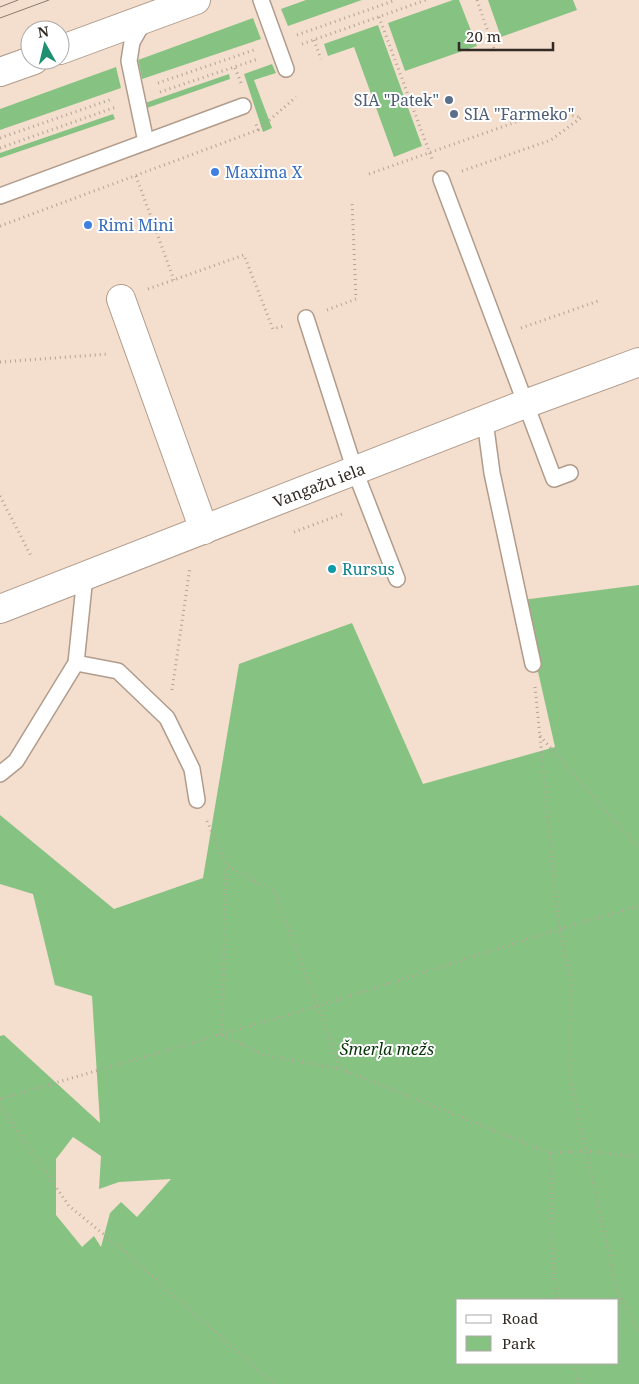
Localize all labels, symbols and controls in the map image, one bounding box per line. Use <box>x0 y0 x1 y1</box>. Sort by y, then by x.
north arrow <box>20 20 70 70</box>
scale bar <box>459 20 553 52</box>
text: N <box>36 21 50 42</box>
text: 20 m <box>466 26 501 46</box>
place label: SIA "Patek" <box>354 89 439 111</box>
marker: SIA "Patek" <box>443 94 455 106</box>
place label: SIA "Farmeko" <box>464 103 574 125</box>
marker: SIA "Farmeko" <box>448 108 460 120</box>
place label: Maxima X <box>225 161 303 183</box>
marker: Maxima X <box>209 166 221 178</box>
place label: Rimi Mini <box>98 214 174 236</box>
marker: Rimi Mini <box>82 219 94 231</box>
street label: Vangažu iela <box>270 457 368 513</box>
place label: Rursus <box>342 558 395 580</box>
marker: Rursus <box>326 563 338 575</box>
park label: Šmerļa mežs <box>340 1038 434 1060</box>
legend <box>456 1299 619 1364</box>
text: Road <box>502 1308 538 1328</box>
text: Park <box>502 1333 536 1353</box>

